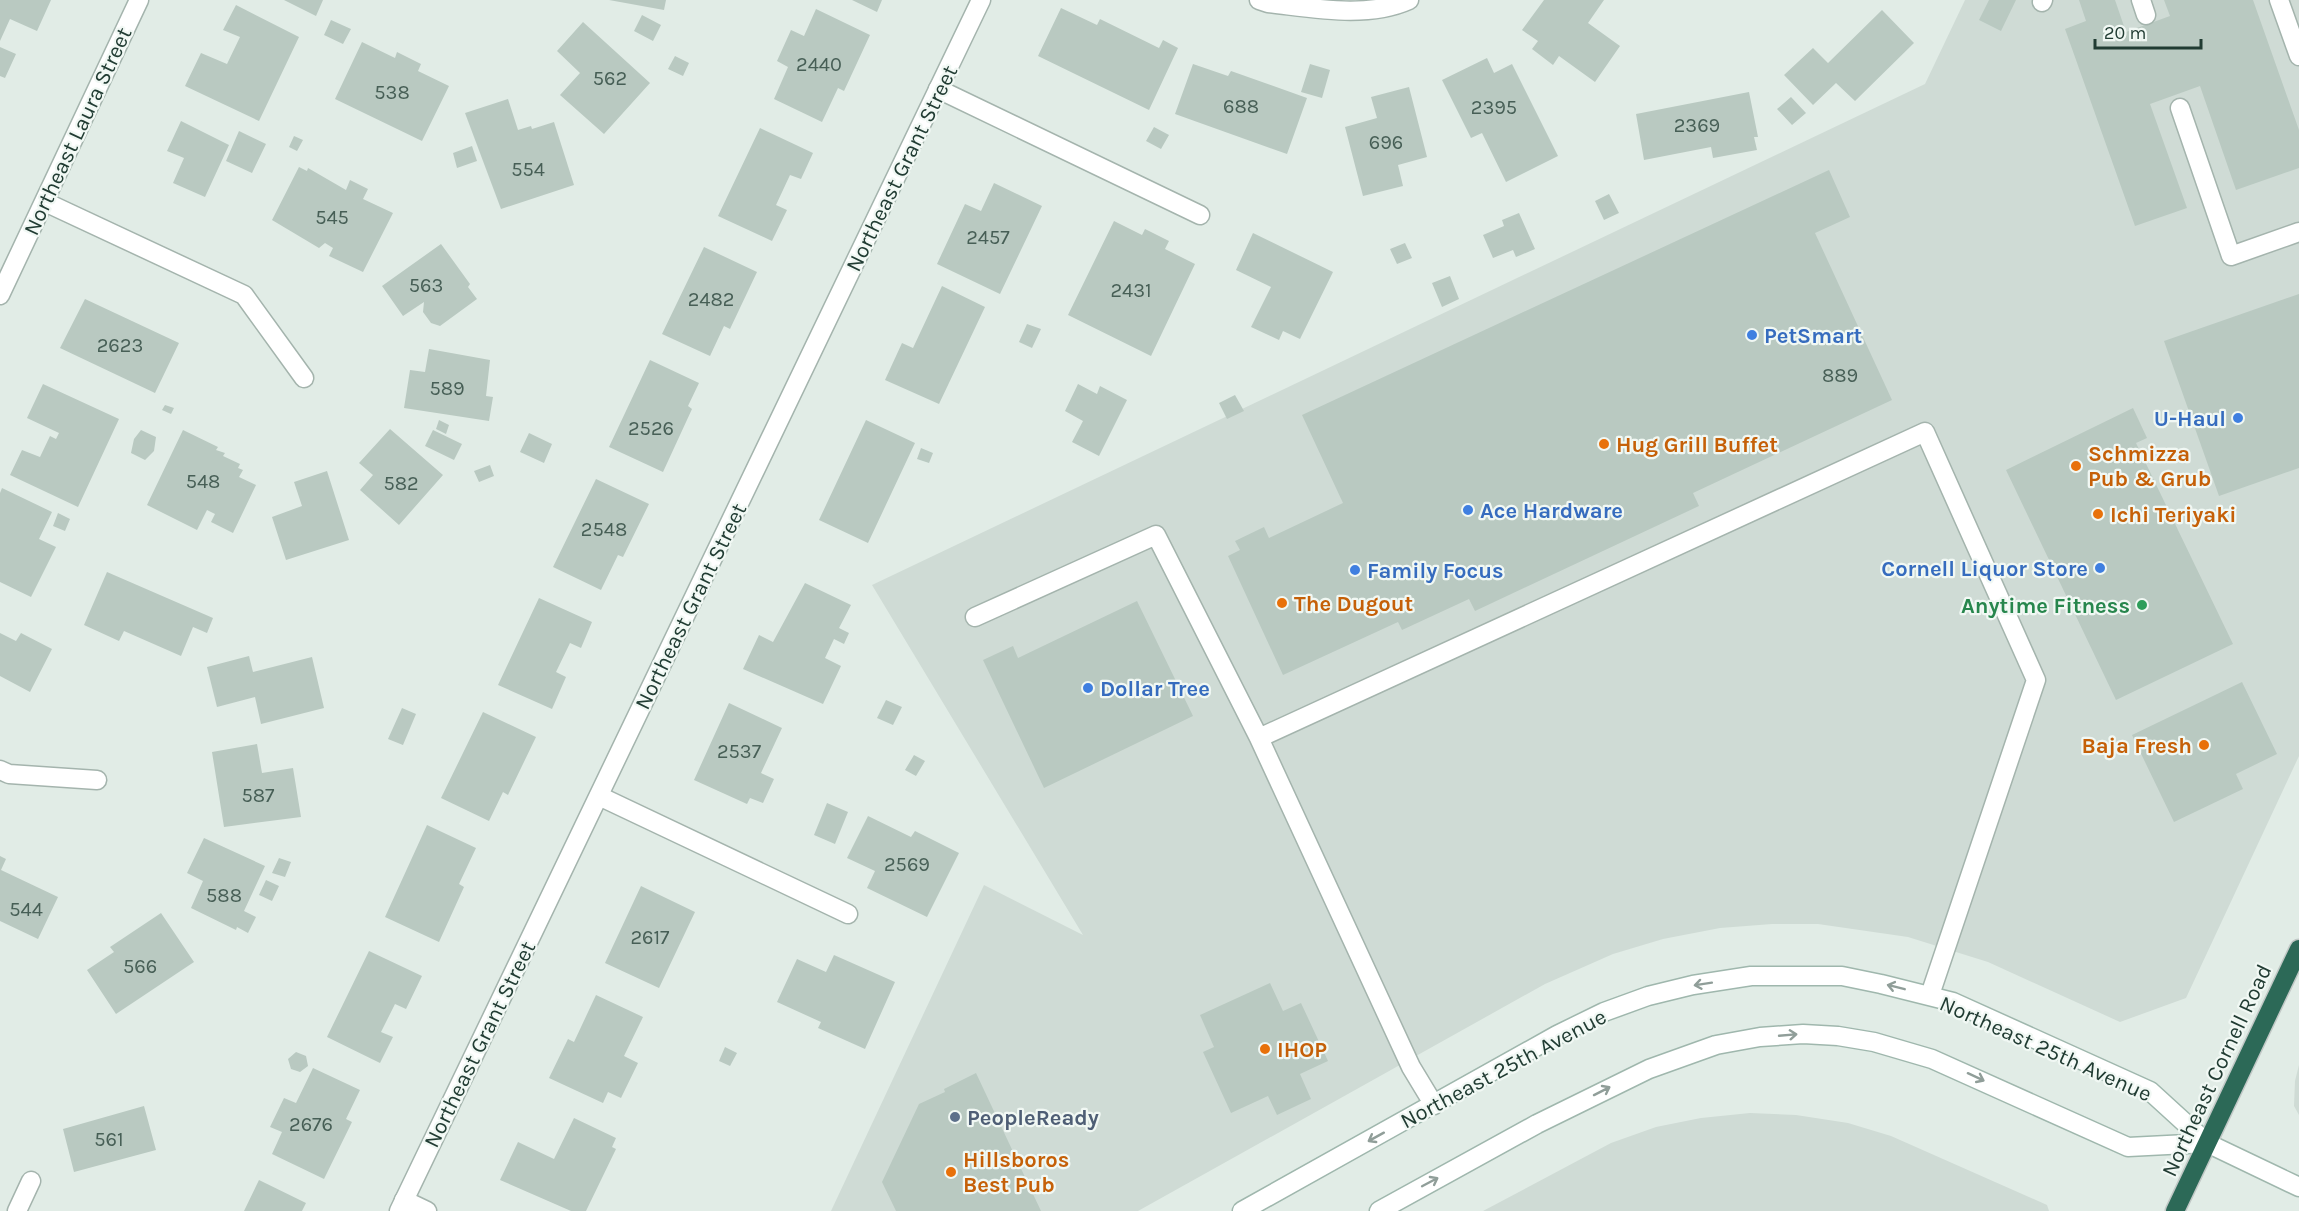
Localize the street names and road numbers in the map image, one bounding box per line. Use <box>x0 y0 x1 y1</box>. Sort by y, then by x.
street label: Northeast Laura Street <box>18 23 138 240</box>
street label: Northeast Grant Street <box>841 61 963 276</box>
street label: Northeast Grant Street <box>630 499 752 714</box>
street label: Northeast Grant Street <box>419 937 541 1152</box>
street label: Northeast Cornell Road <box>2156 960 2278 1181</box>
street label: Northeast 25th Avenue <box>1936 990 2156 1107</box>
street label: Northeast 25th Avenue <box>1396 1004 1611 1134</box>

